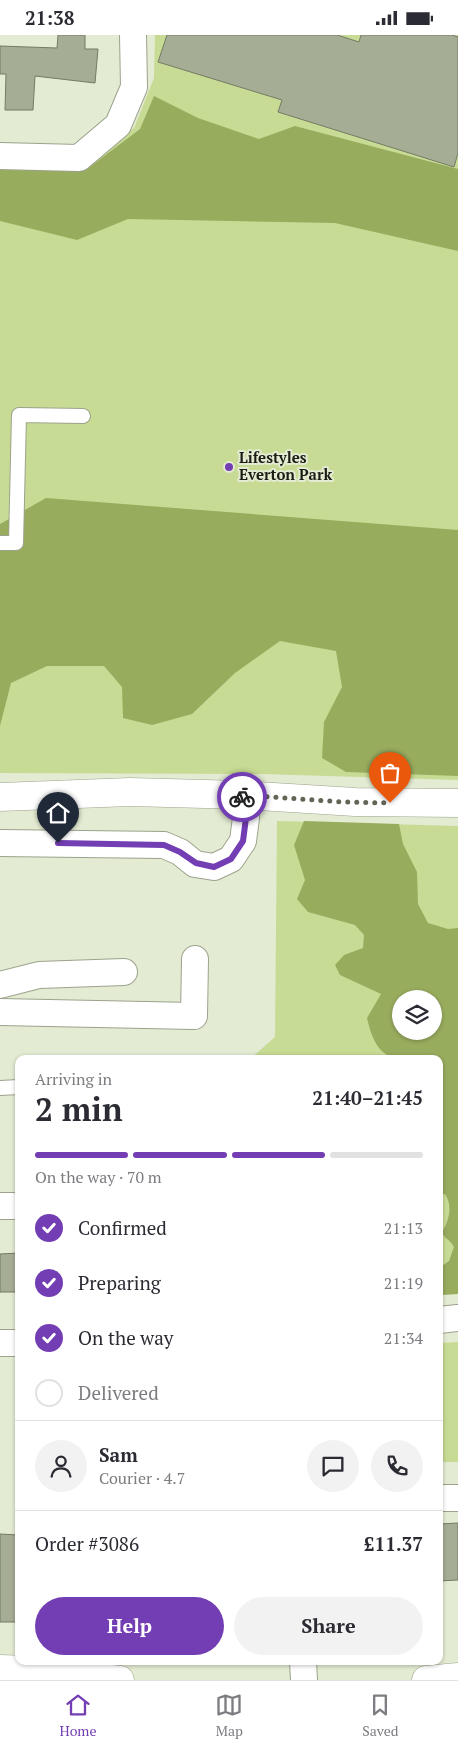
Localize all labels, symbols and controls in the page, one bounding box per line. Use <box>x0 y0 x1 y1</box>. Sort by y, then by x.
text: 21:38 <box>25 5 74 30</box>
place label: Lifestyles Everton Park <box>239 447 332 484</box>
marker: Lifestyles Everton Park <box>223 461 235 473</box>
pin <box>369 752 411 803</box>
icon: bag <box>376 759 404 787</box>
courier <box>217 772 267 822</box>
icon: bike <box>228 783 256 811</box>
pin <box>37 792 79 843</box>
icon: home <box>44 799 72 827</box>
map controls <box>392 990 442 1040</box>
button: layers <box>392 990 442 1040</box>
text: Arriving in <box>35 1068 112 1090</box>
text: 21:40–21:45 <box>312 1085 423 1110</box>
text: 2 min <box>35 1088 123 1130</box>
text: On the way · 70 m <box>35 1166 162 1188</box>
icon: check <box>35 1214 63 1242</box>
text: Confirmed <box>78 1215 167 1240</box>
text: 21:13 <box>384 1217 423 1239</box>
icon: check <box>35 1269 63 1297</box>
text: Preparing <box>78 1270 161 1295</box>
text: 21:19 <box>384 1272 423 1294</box>
icon: check <box>35 1324 63 1352</box>
text: On the way <box>78 1325 173 1350</box>
text: 21:34 <box>384 1327 423 1349</box>
text: Delivered <box>78 1380 159 1405</box>
button: person <box>35 1440 87 1492</box>
button: chat <box>307 1440 359 1492</box>
button: phone <box>371 1440 423 1492</box>
text: Sam <box>99 1442 138 1467</box>
text: Courier · 4.7 <box>99 1467 185 1489</box>
text: Order #3086 <box>35 1531 139 1556</box>
text: £11.37 <box>364 1531 423 1556</box>
button: Help <box>35 1597 224 1655</box>
button: Share <box>234 1597 423 1655</box>
tab: Home <box>59 1691 97 1740</box>
tab: Map <box>215 1691 243 1740</box>
tab: Saved <box>362 1691 399 1740</box>

